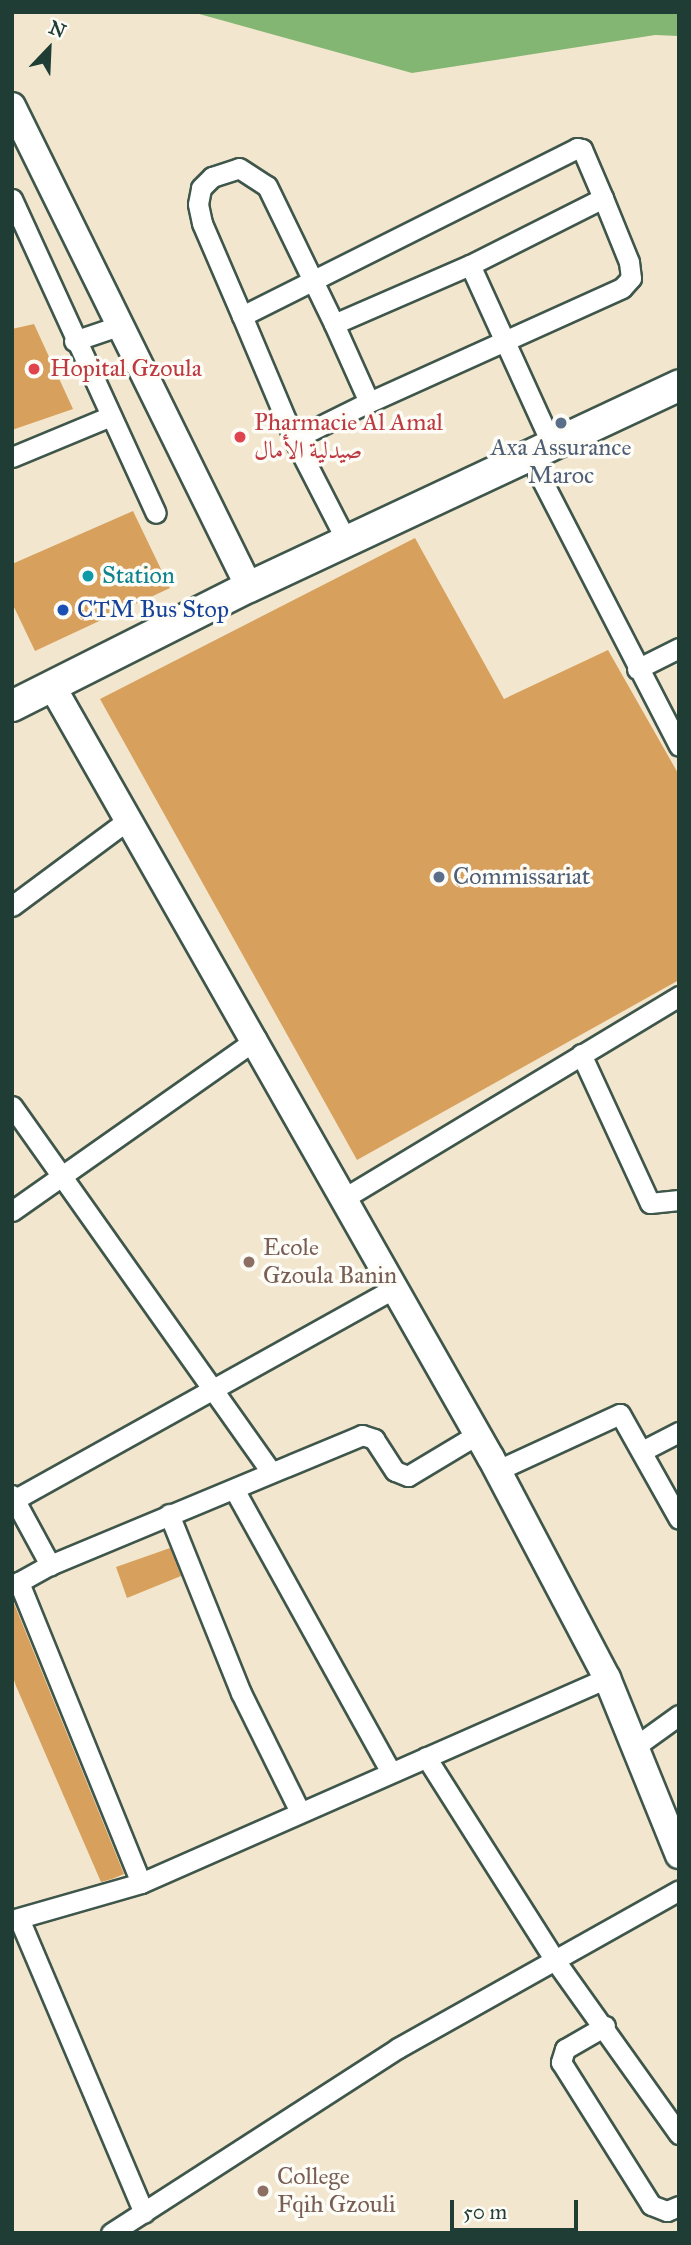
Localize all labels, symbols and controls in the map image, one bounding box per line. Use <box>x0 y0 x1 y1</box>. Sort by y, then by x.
north arrow <box>14 14 84 84</box>
text: N <box>45 15 69 43</box>
place label: Hopital Gzoula <box>50 355 202 383</box>
marker: Hopital Gzoula <box>24 359 44 379</box>
place label: Pharmacie Al Amal صيدلية الأمال <box>254 409 443 465</box>
marker: Axa Assurance Maroc <box>553 415 569 431</box>
marker: Pharmacie Al Amal صيدلية الأمال <box>232 429 248 445</box>
place label: Axa Assurance Maroc <box>491 434 631 490</box>
place label: Station <box>102 562 175 590</box>
marker: Station <box>80 568 96 584</box>
place label: CTM Bus Stop <box>77 596 229 624</box>
marker: CTM Bus Stop <box>55 602 71 618</box>
place label: Commissariat <box>453 863 590 891</box>
marker: Commissariat <box>431 869 447 885</box>
place label: Ecole Gzoula Banin <box>263 1234 397 1290</box>
marker: Ecole Gzoula Banin <box>241 1254 257 1270</box>
place label: College Fqih Gzouli <box>277 2163 396 2219</box>
marker: College Fqih Gzouli <box>255 2183 271 2199</box>
scale bar <box>453 2186 581 2230</box>
text: 50 m <box>463 2199 507 2225</box>

